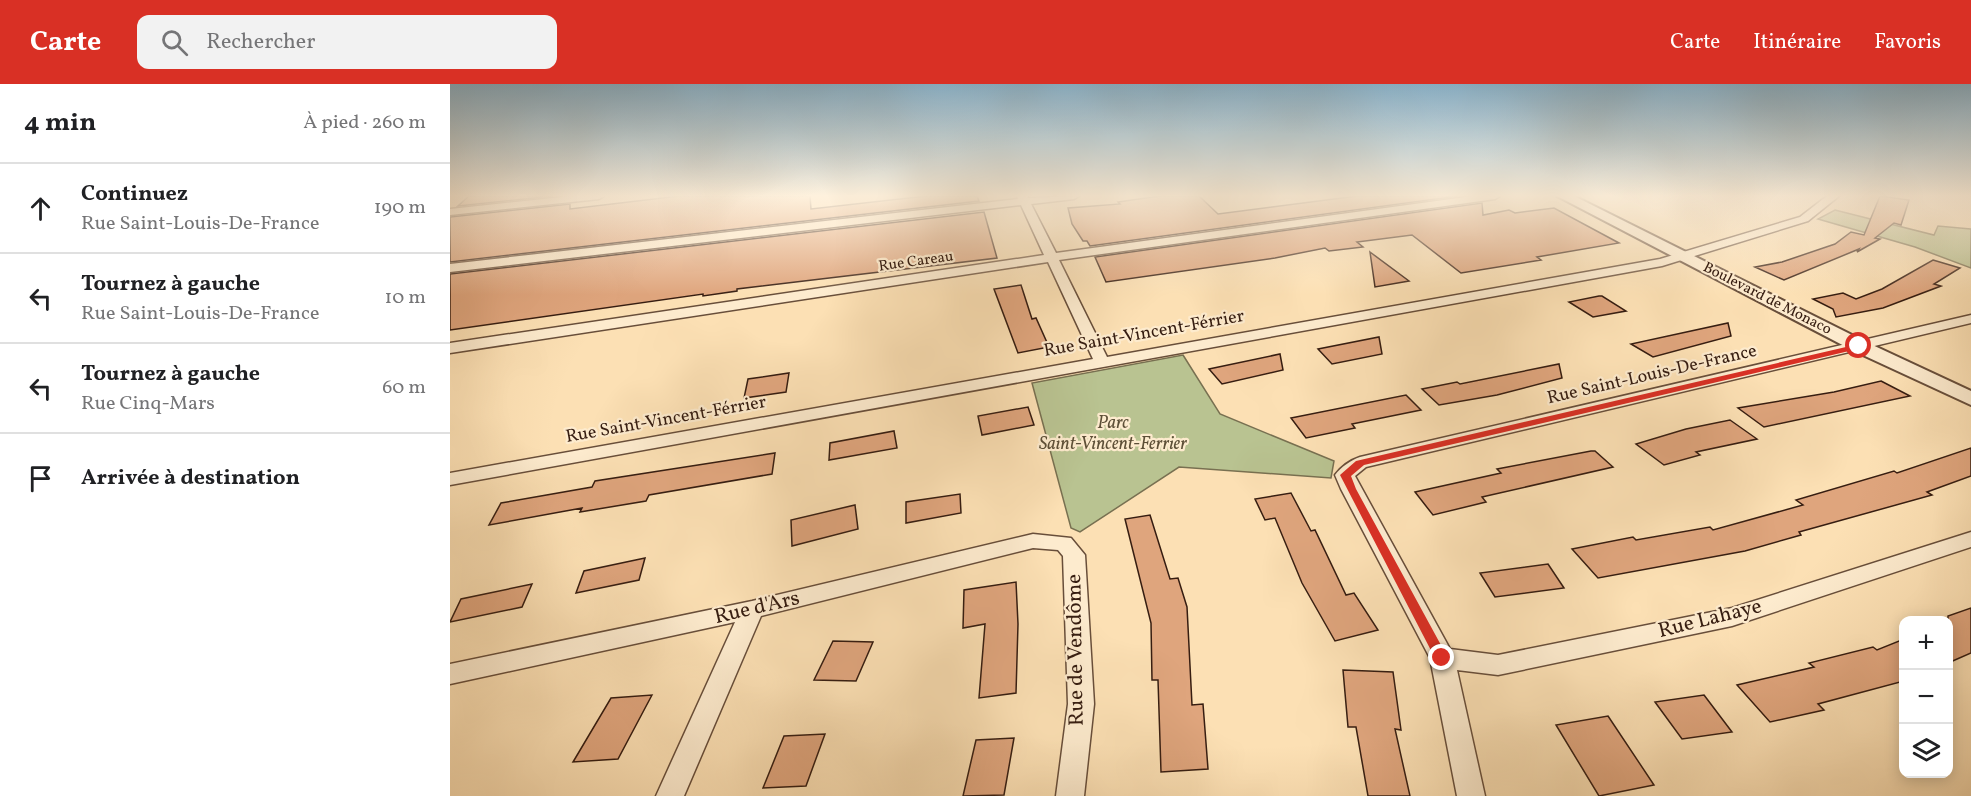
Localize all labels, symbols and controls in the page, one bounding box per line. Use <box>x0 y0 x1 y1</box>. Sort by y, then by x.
search box <box>137 15 557 69</box>
text: Carte <box>30 23 101 62</box>
icon: search <box>158 26 191 59</box>
text: Rechercher <box>206 27 315 58</box>
text: Carte <box>1670 28 1720 57</box>
text: Itinéraire <box>1753 28 1841 57</box>
text: Favoris <box>1874 28 1941 57</box>
text: 4 min <box>24 105 96 141</box>
text: À pied · 260 m <box>303 109 426 137</box>
text: Continuez <box>81 179 188 210</box>
icon: ahead <box>24 192 57 225</box>
text: 190 m <box>374 194 426 222</box>
text: Rue Saint-Louis-De-France <box>81 210 319 238</box>
street label: Rue Careau <box>877 246 955 278</box>
street label: Boulevard de Monaco <box>1699 257 1835 341</box>
text: Tournez à gauche <box>81 269 260 300</box>
icon: left <box>24 282 57 315</box>
text: 10 m <box>385 284 426 312</box>
text: Rue Saint-Louis-De-France <box>81 300 319 328</box>
street label: Rue Saint-Vincent-Férrier <box>1042 304 1247 364</box>
route start <box>1845 332 1871 358</box>
street label: Rue Saint-Louis-De-France <box>1545 339 1759 411</box>
text: Tournez à gauche <box>81 359 260 390</box>
icon: left <box>24 372 57 405</box>
text: 60 m <box>382 374 426 402</box>
text: Rue Cinq-Mars <box>81 390 215 418</box>
street label: Rue Saint-Vincent-Férrier <box>564 390 769 450</box>
park label: Parc Saint-Vincent-Ferrier <box>1039 411 1187 457</box>
icon: arrive <box>24 462 57 495</box>
text: Arrivée à destination <box>81 463 300 494</box>
street label: Rue de Vendôme <box>1060 574 1092 726</box>
street label: Rue d'Ars <box>711 584 803 632</box>
street label: Rue Lahaye <box>1655 592 1765 646</box>
map controls <box>1899 616 1953 778</box>
button: + <box>1899 616 1953 670</box>
route end <box>1428 644 1454 670</box>
button: − <box>1899 670 1953 724</box>
button: layers <box>1899 724 1953 778</box>

